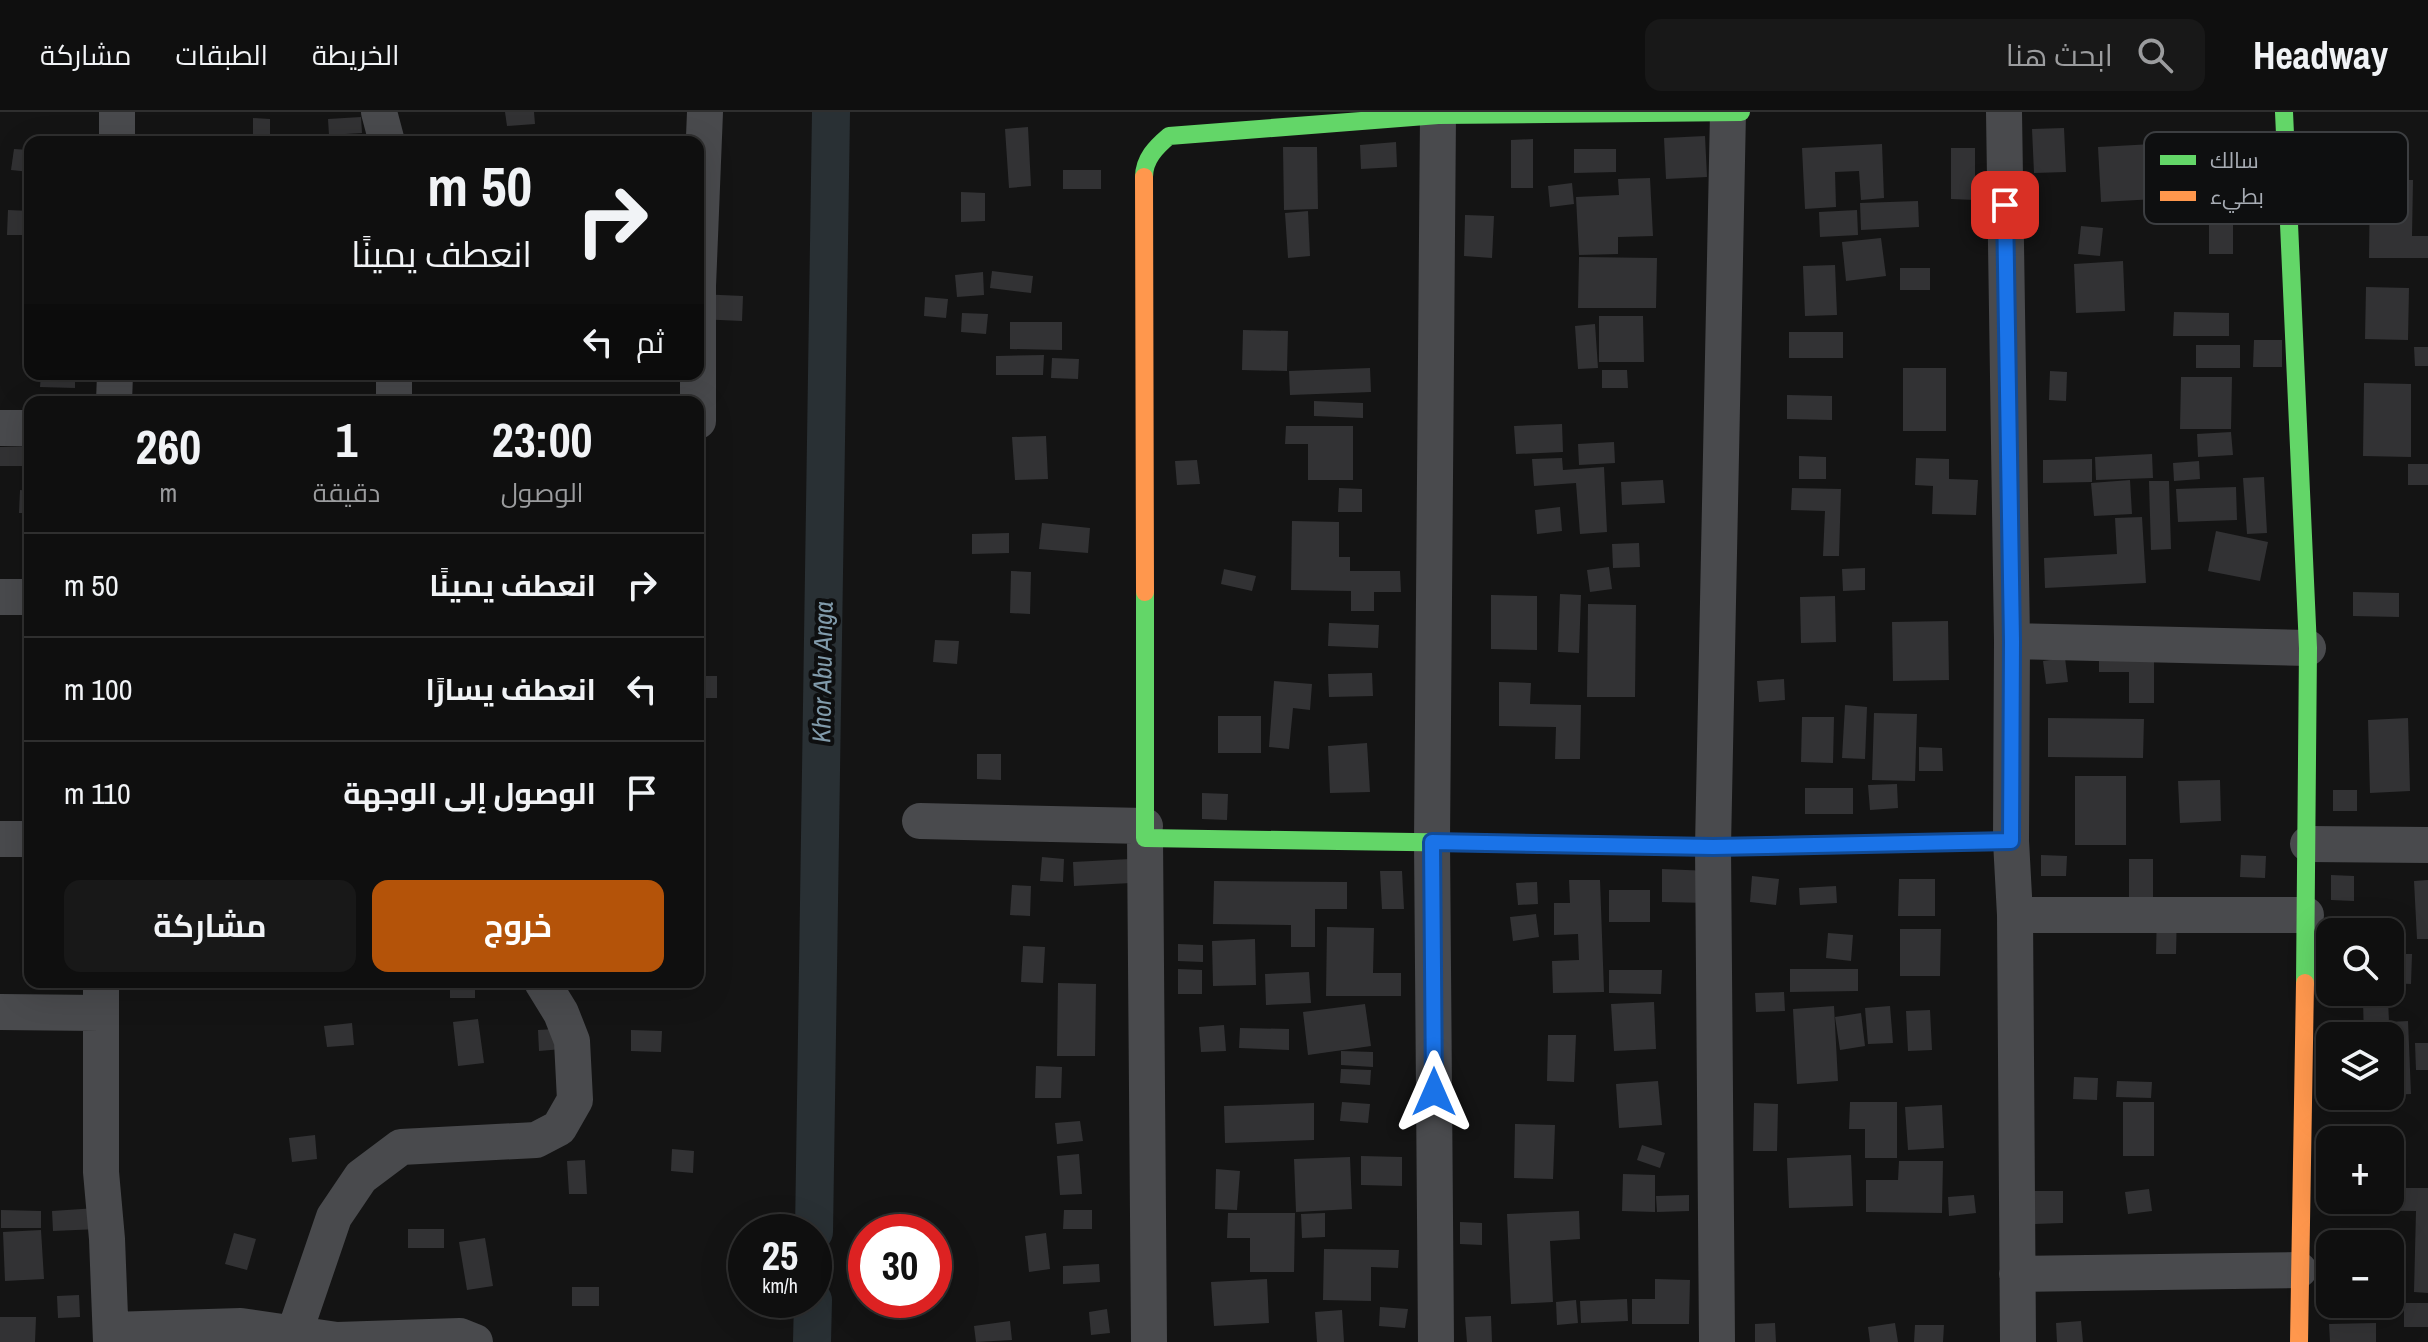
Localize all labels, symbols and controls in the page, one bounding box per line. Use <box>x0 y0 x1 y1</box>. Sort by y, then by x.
search box <box>1645 19 2205 91</box>
text: Headway <box>2253 30 2388 81</box>
icon: search <box>2133 33 2177 77</box>
text: ابحث هنا <box>2006 35 2113 75</box>
text: مشاركة <box>40 36 131 74</box>
text: الطبقات <box>175 36 268 74</box>
text: الخريطة <box>312 36 399 74</box>
legend <box>2144 132 2408 224</box>
text: سالك <box>2210 145 2259 175</box>
text: 50 m <box>427 148 532 223</box>
icon: right <box>560 168 664 272</box>
pin <box>1971 171 2039 239</box>
text: بطيء <box>2210 181 2264 213</box>
icon: arrive <box>1983 183 2027 227</box>
text: انعطف يمينًا <box>351 230 532 278</box>
icon: left <box>576 320 620 364</box>
text: ثم <box>636 322 664 362</box>
text: 1 <box>336 407 357 472</box>
text: 23:00 <box>492 407 593 472</box>
text: 260 <box>136 414 201 479</box>
text: m <box>159 475 177 510</box>
text: دقيقة <box>313 475 380 510</box>
text: الوصول <box>501 475 584 510</box>
icon: right <box>620 563 664 607</box>
text: 50 m <box>64 565 119 605</box>
text: انعطف يمينًا <box>429 565 596 605</box>
water label: Khor Abu Anga <box>803 601 841 743</box>
icon: left <box>620 667 664 711</box>
text: 100 m <box>64 669 132 709</box>
text: انعطف يسارًا <box>426 669 596 709</box>
icon: arrive <box>620 771 664 815</box>
text: 110 m <box>64 773 131 813</box>
text: الوصول إلى الوجهة <box>343 773 596 813</box>
button: مشاركة <box>64 880 356 972</box>
button: خروج <box>372 880 664 972</box>
map controls <box>2316 918 2404 1318</box>
button: search <box>2316 918 2404 1006</box>
button: layers <box>2316 1022 2404 1110</box>
position arrow <box>1392 1050 1476 1134</box>
button: + <box>2316 1126 2404 1214</box>
speed limit sign: 30 <box>848 1214 952 1318</box>
text: 25 <box>762 1229 798 1282</box>
button: − <box>2316 1230 2404 1318</box>
text: km/h <box>762 1272 798 1299</box>

